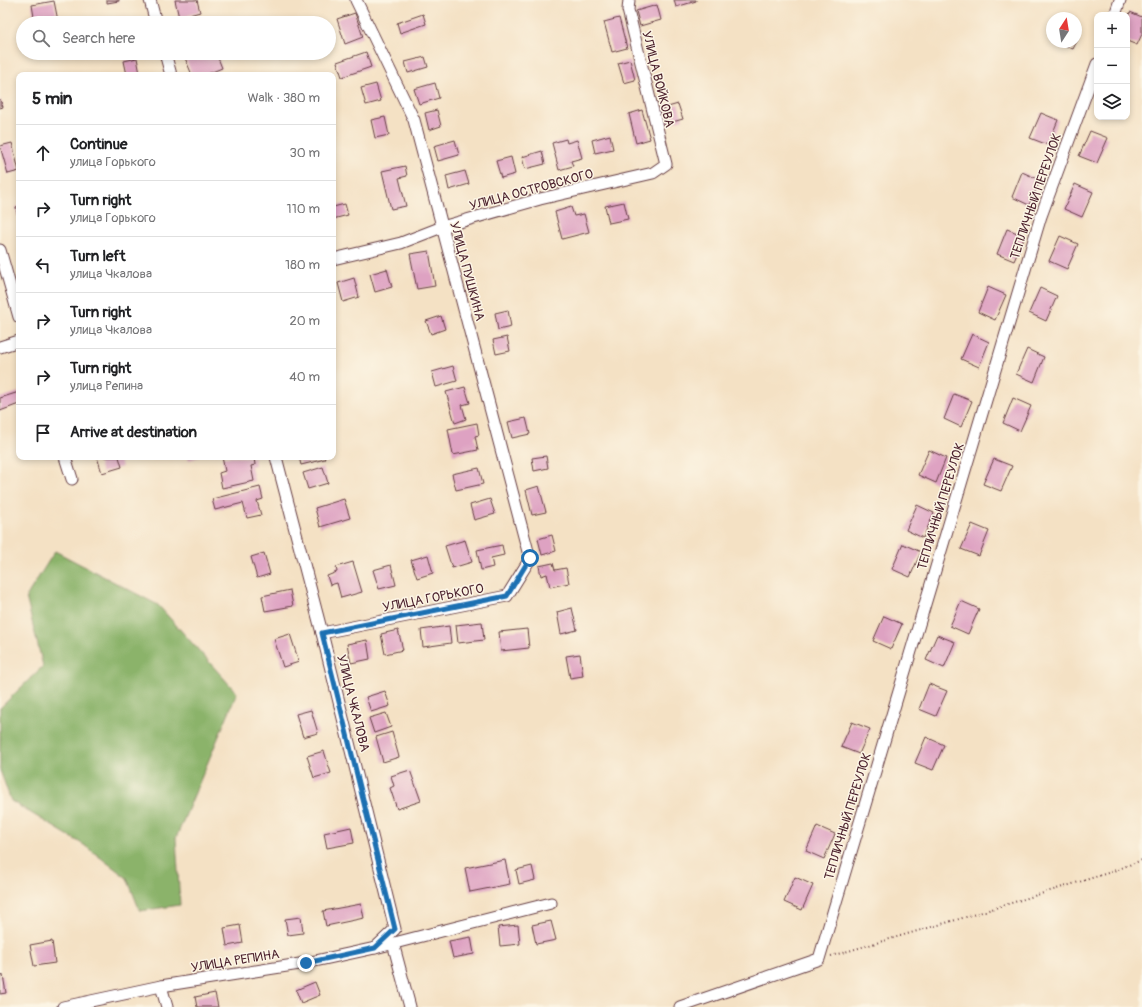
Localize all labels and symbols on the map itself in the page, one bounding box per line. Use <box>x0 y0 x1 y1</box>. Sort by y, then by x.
north arrow <box>1046 12 1082 48</box>
street label: УЛИЦА ВОЙКОВА <box>638 29 678 130</box>
street label: ТЕПЛИЧНЫЙ ПЕРЕУЛОК <box>1007 131 1065 262</box>
street label: УЛИЦА ОСТРОВСКОГО <box>468 166 595 214</box>
street label: УЛИЦА ПУШКИНА <box>446 220 488 323</box>
street label: ТЕПЛИЧНЫЙ ПЕРЕУЛОК <box>914 441 968 572</box>
route start <box>521 549 539 567</box>
street label: УЛИЦА ГОРЬКОГО <box>381 580 485 616</box>
street label: УЛИЦА ЧКАЛОВА <box>333 653 373 754</box>
street label: ТЕПЛИЧНЫЙ ПЕРЕУЛОК <box>821 751 875 882</box>
street label: УЛИЦА РЕПИНА <box>190 946 281 976</box>
route end <box>297 954 315 972</box>

